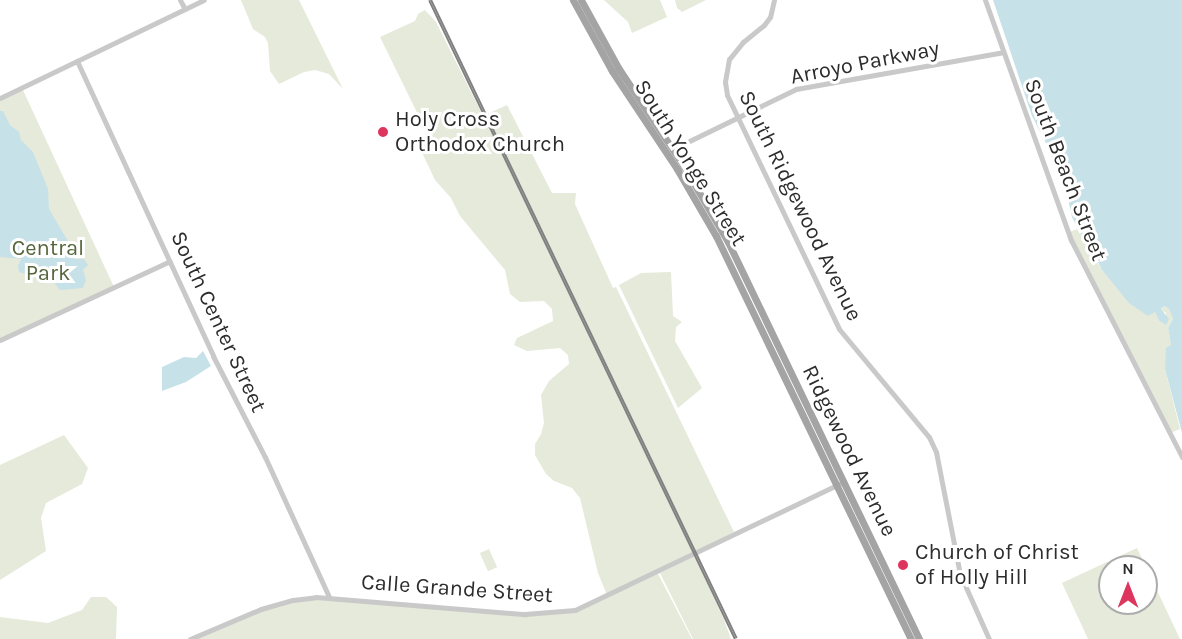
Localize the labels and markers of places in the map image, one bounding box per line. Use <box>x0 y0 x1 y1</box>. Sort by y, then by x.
place label: Holy Cross Orthodox Church <box>395 106 565 158</box>
marker: Holy Cross Orthodox Church <box>376 125 390 139</box>
place label: Church of Christ of Holly Hill <box>915 539 1079 590</box>
marker: Church of Christ of Holly Hill <box>896 558 910 572</box>

